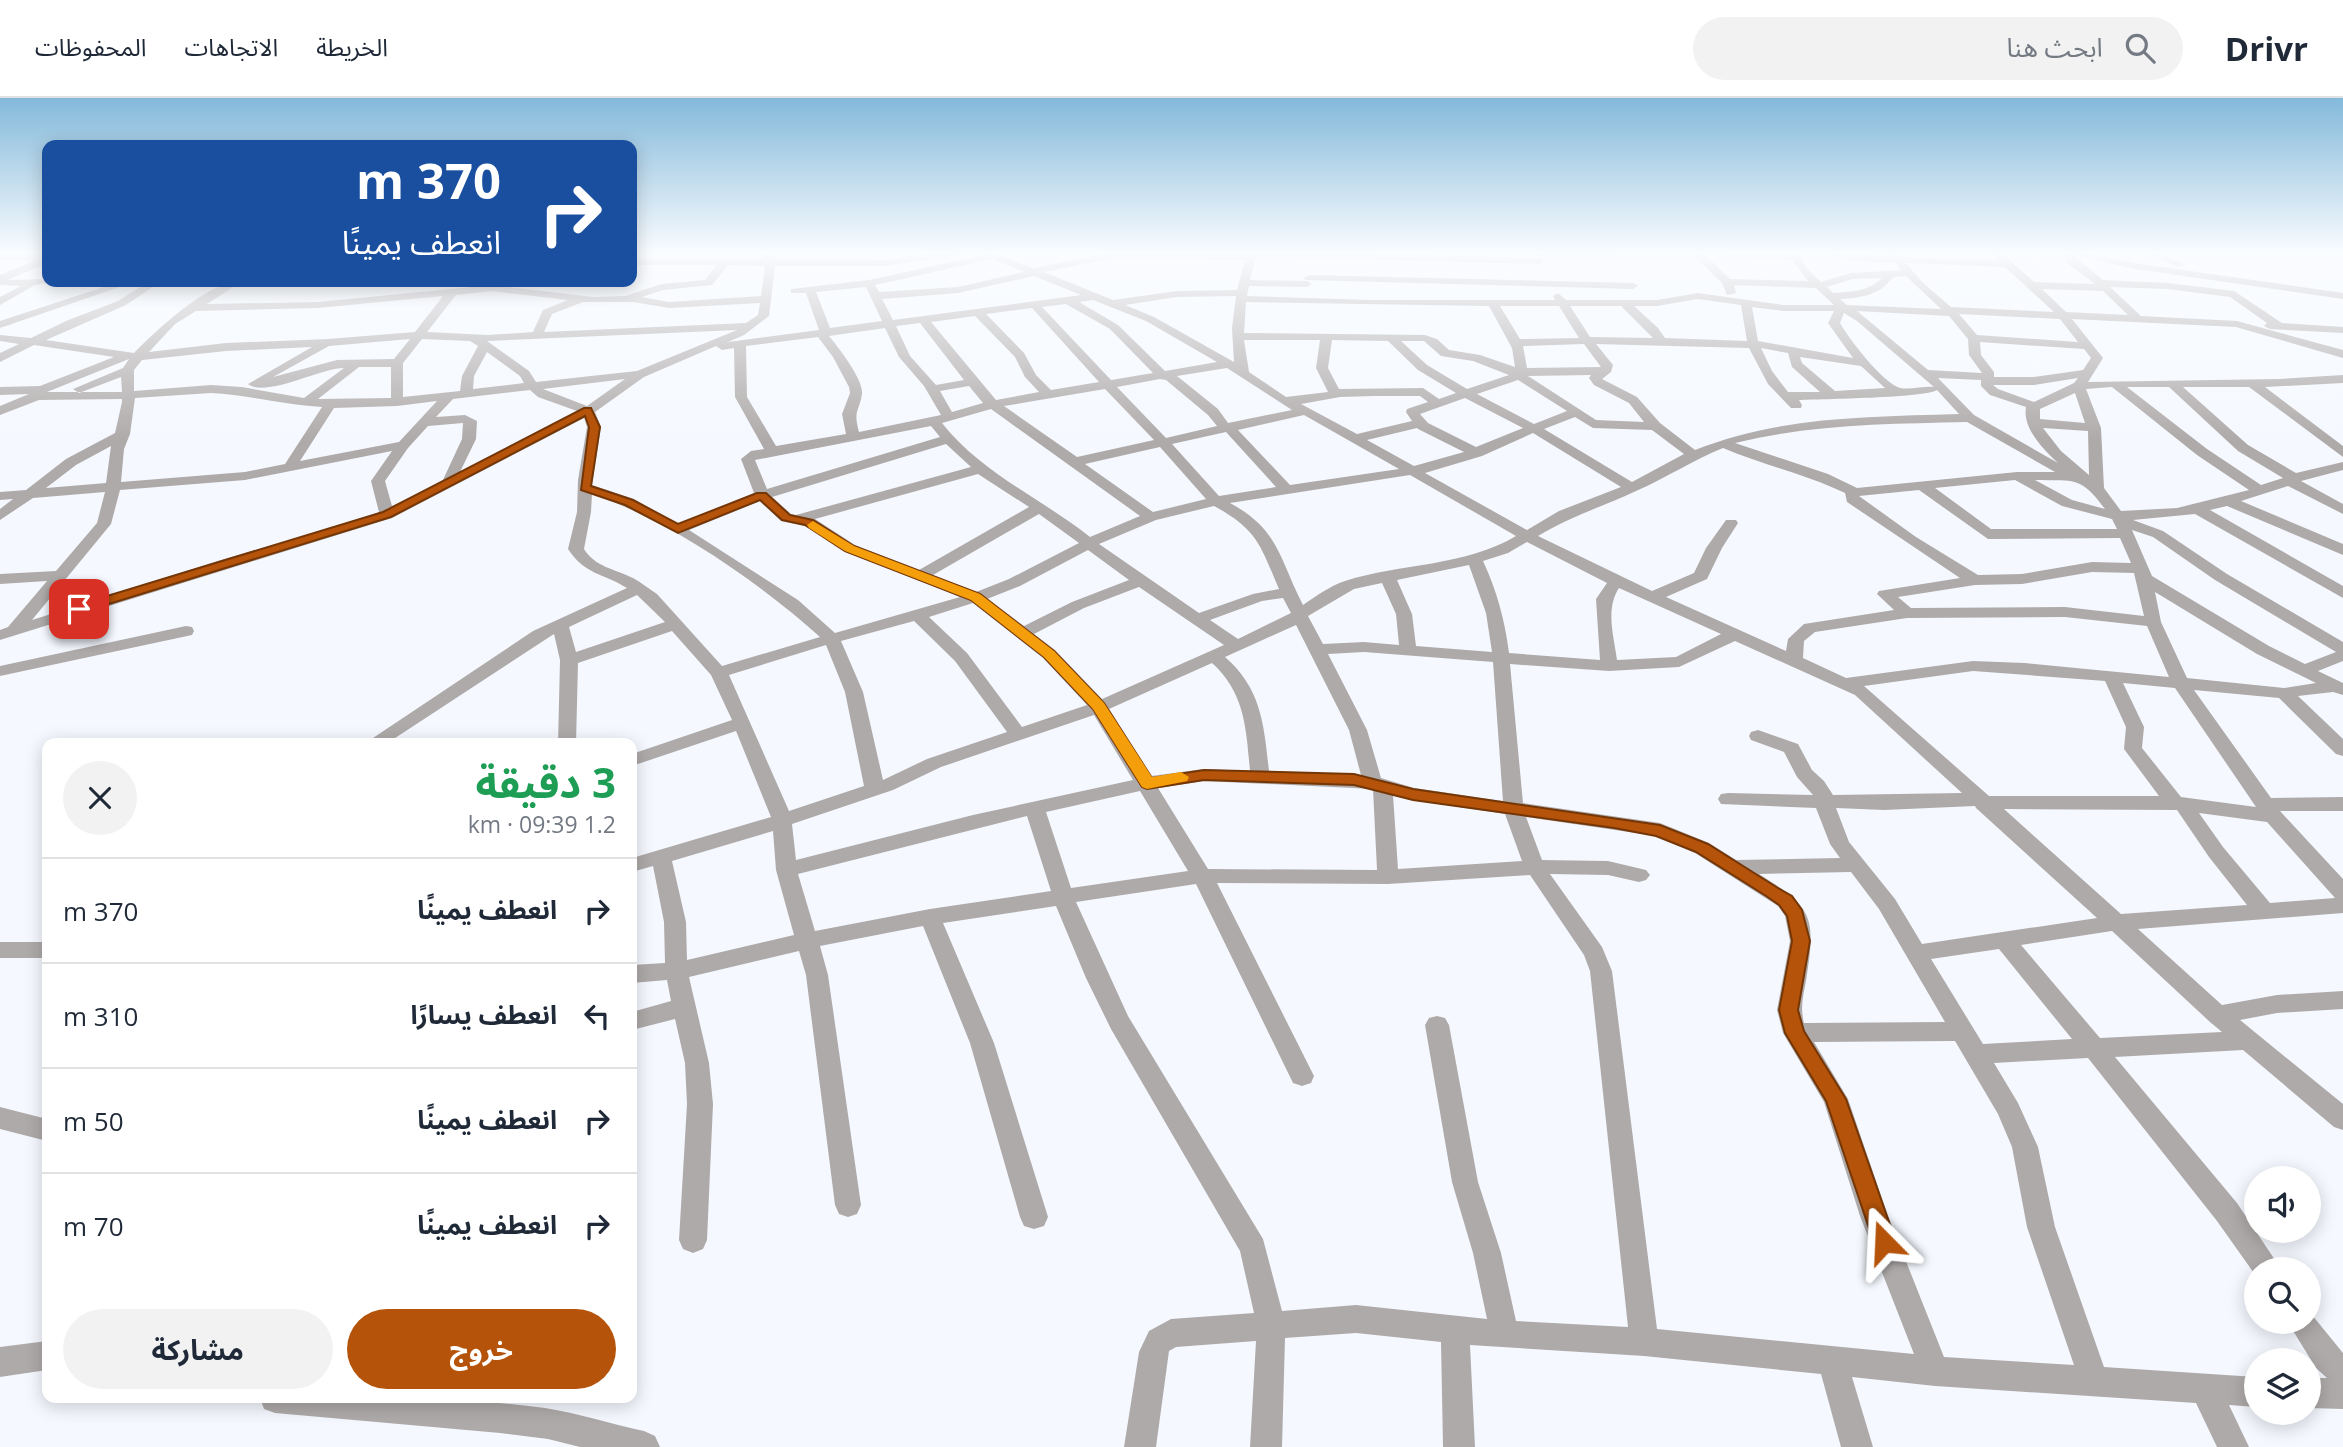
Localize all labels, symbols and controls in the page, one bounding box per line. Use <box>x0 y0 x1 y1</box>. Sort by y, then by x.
search box <box>1693 17 2183 80</box>
text: Drivr <box>2225 26 2308 71</box>
text: ابحث هنا <box>2006 29 2103 65</box>
icon: search <box>2121 29 2159 67</box>
text: المحفوظات <box>35 30 146 63</box>
text: الاتجاهات <box>184 30 278 63</box>
text: الخريطة <box>316 30 388 63</box>
text: 370 m <box>356 147 501 213</box>
icon: right <box>525 168 616 259</box>
text: انعطف يمينًا <box>342 220 501 263</box>
pin <box>49 579 109 639</box>
icon: arrive <box>60 590 98 628</box>
text: 3 دقيقة <box>475 753 616 810</box>
button: close <box>63 761 137 835</box>
text: 1.2 km · 09:39 <box>468 808 616 840</box>
text: انعطف يمينًا <box>417 891 557 927</box>
icon: right <box>578 892 616 930</box>
text: 370 m <box>63 893 138 929</box>
text: انعطف يسارًا <box>411 996 557 1032</box>
icon: left <box>578 997 616 1035</box>
text: 310 m <box>63 998 138 1034</box>
text: انعطف يمينًا <box>417 1101 557 1137</box>
icon: right <box>578 1102 616 1140</box>
text: 50 m <box>63 1103 124 1139</box>
map controls <box>2244 1166 2321 1425</box>
button: sound <box>2244 1166 2321 1243</box>
position arrow <box>1847 1205 1921 1279</box>
text: انعطف يمينًا <box>417 1206 557 1242</box>
icon: right <box>578 1207 616 1245</box>
text: 70 m <box>63 1208 124 1244</box>
button: search <box>2244 1257 2321 1334</box>
button: مشاركة <box>63 1309 333 1389</box>
button: خروج <box>347 1309 616 1389</box>
button: layers <box>2244 1348 2321 1425</box>

